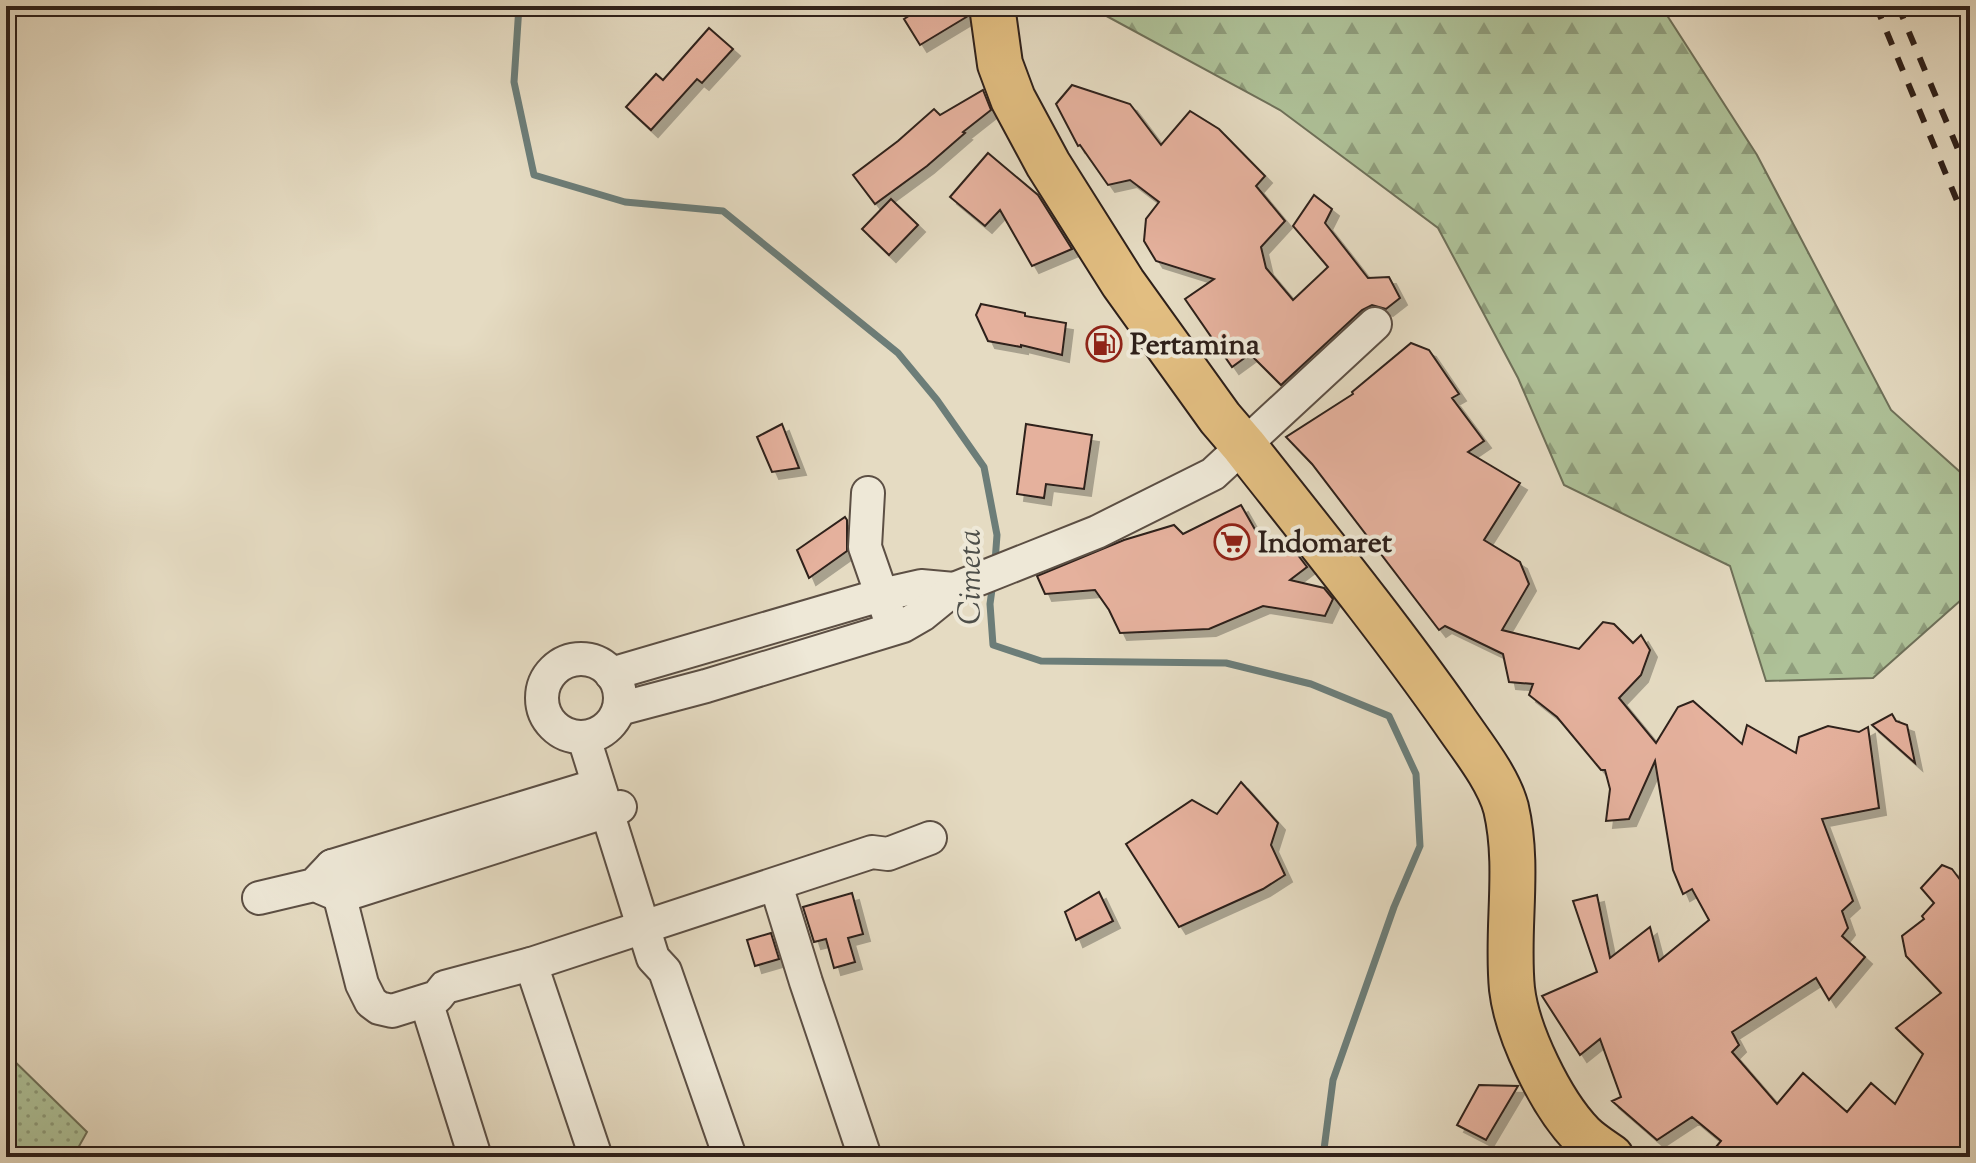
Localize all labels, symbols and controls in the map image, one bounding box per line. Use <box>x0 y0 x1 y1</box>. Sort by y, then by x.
fuel station icon: Pertamina <box>1085 325 1123 363</box>
place label: Pertamina <box>1130 325 1260 368</box>
supermarket icon: Indomaret <box>1213 523 1251 561</box>
place label: Indomaret <box>1258 523 1393 566</box>
water label: Cimeta <box>949 529 995 625</box>

